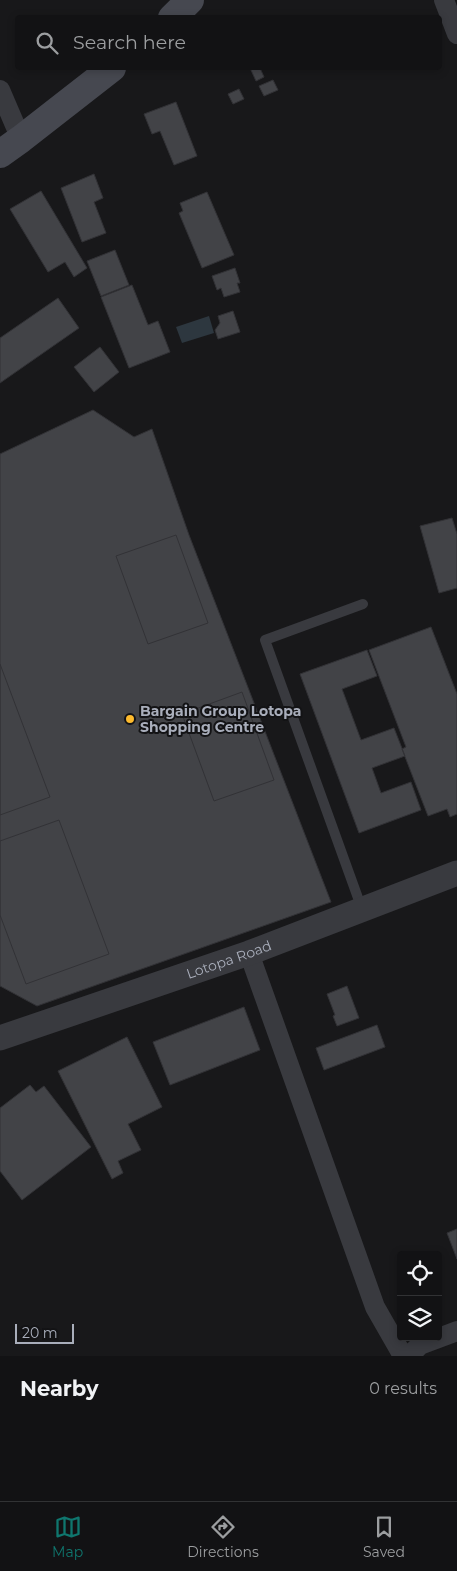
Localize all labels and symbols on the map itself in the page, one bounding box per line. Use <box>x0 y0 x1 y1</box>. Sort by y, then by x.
place label: Bargain Group Lotopa Shopping Centre <box>140 702 301 736</box>
marker: Bargain Group Lotopa Shopping Centre <box>124 713 136 725</box>
street label: Lotopa Road <box>184 936 274 983</box>
scale bar <box>15 1321 74 1344</box>

